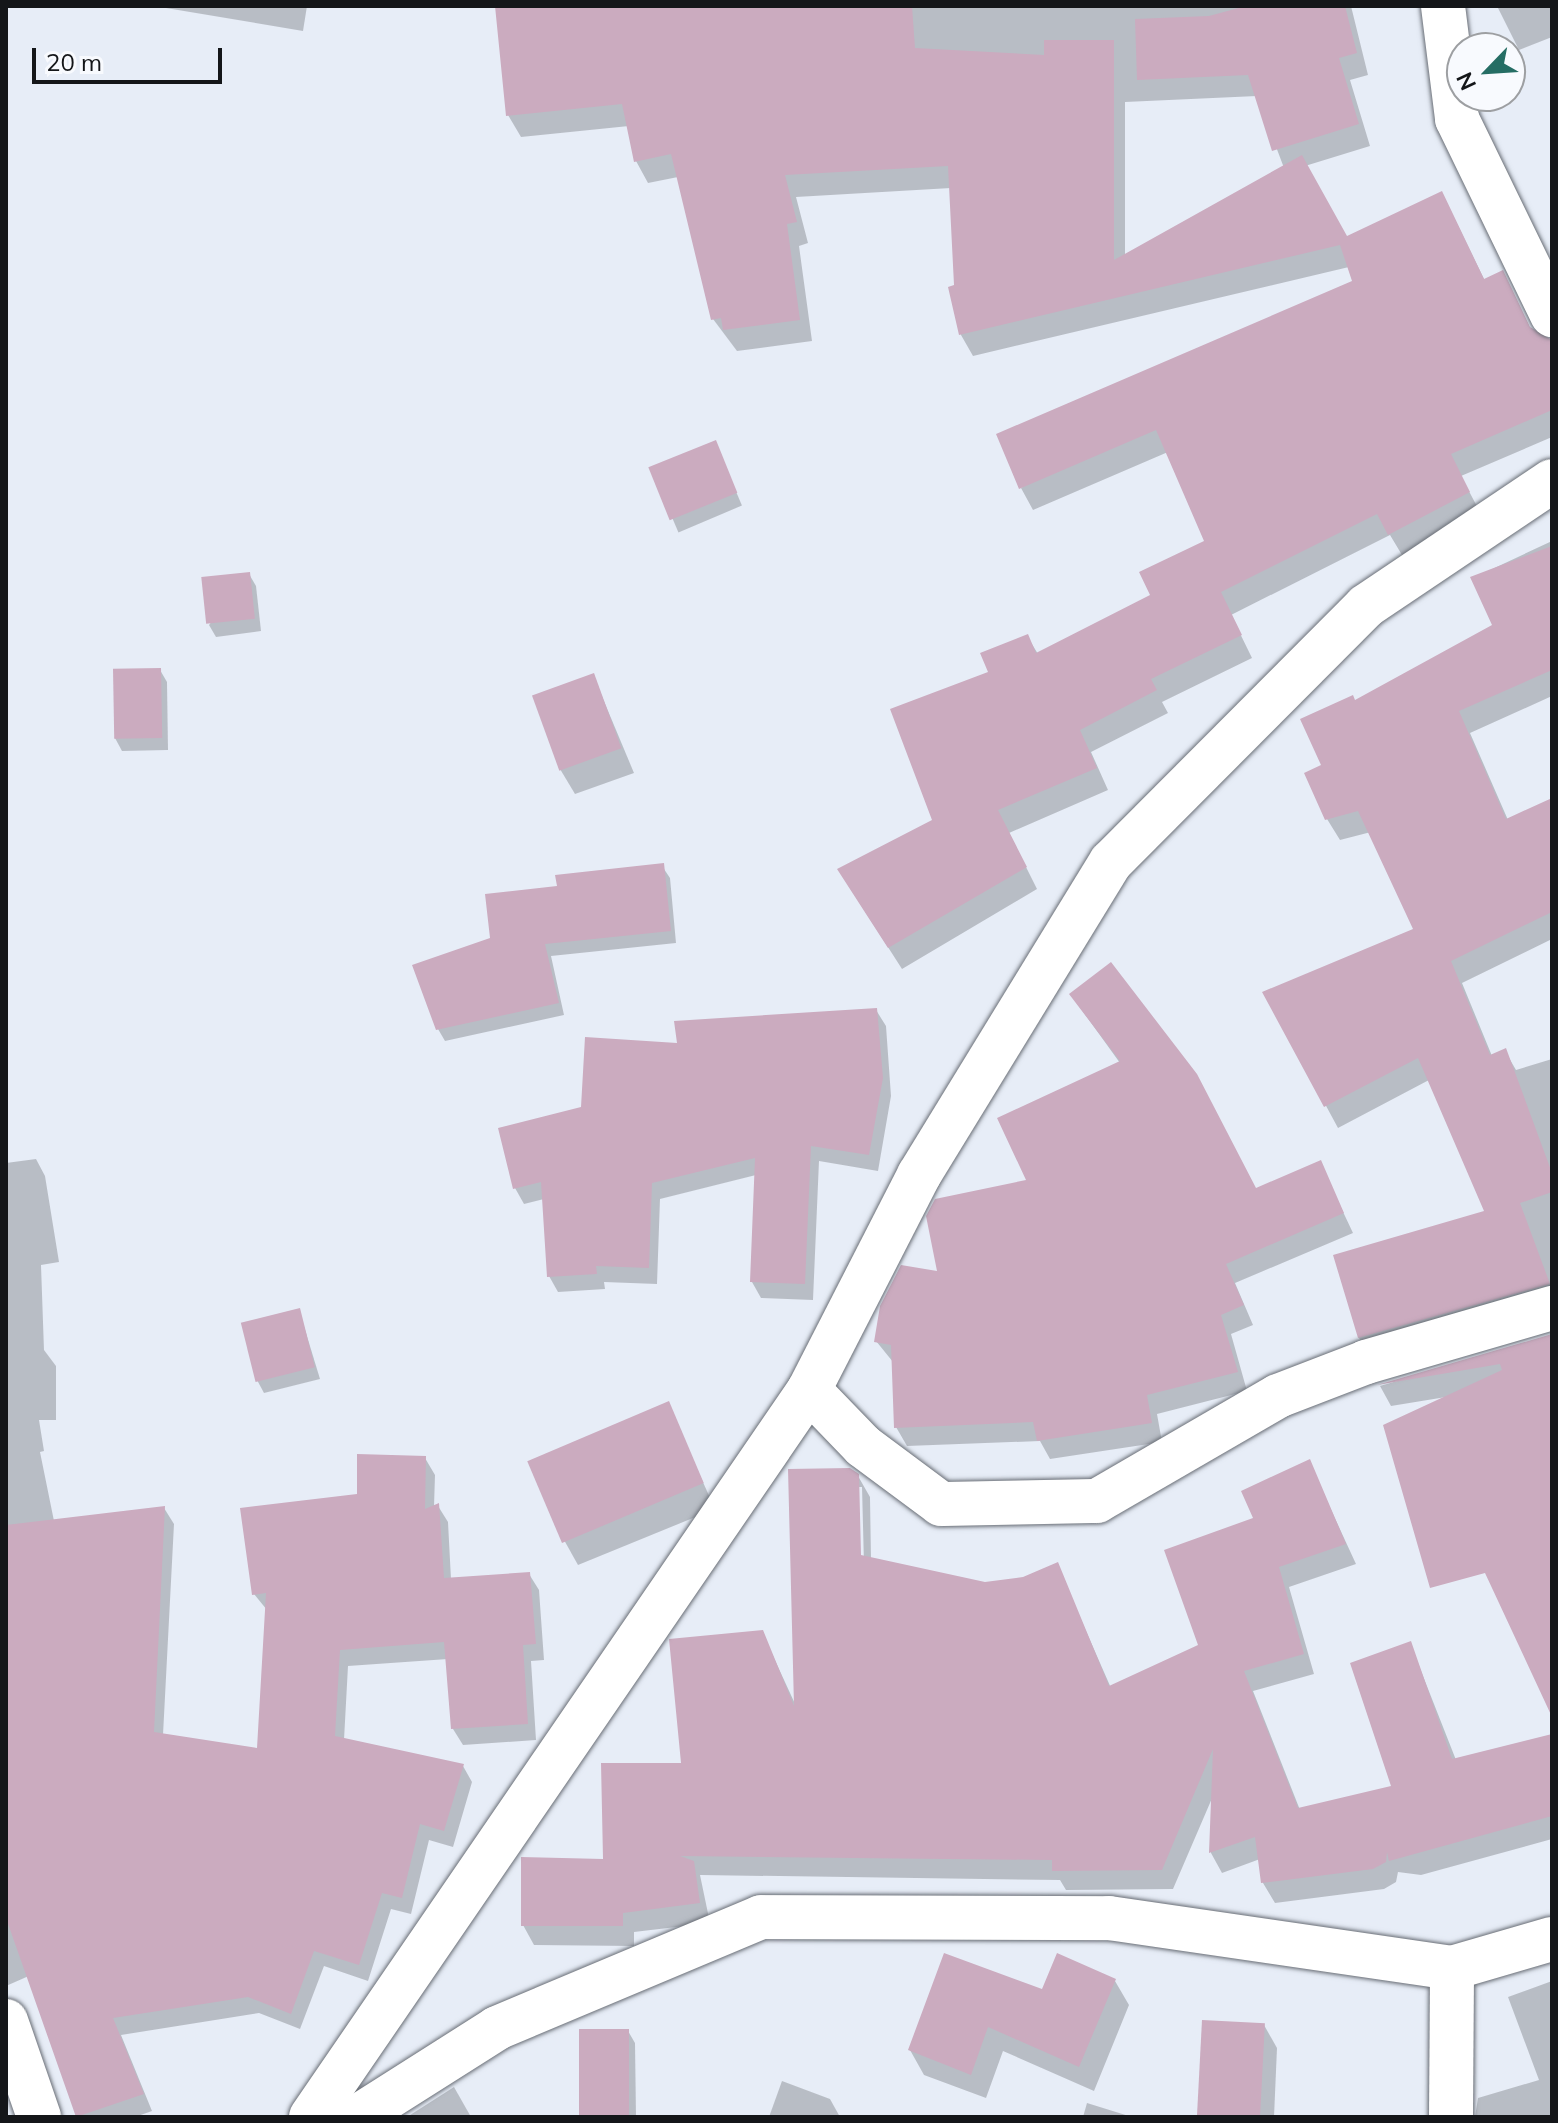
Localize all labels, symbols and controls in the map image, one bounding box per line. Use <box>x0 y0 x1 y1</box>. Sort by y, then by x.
scale bar <box>36 32 226 82</box>
north arrow <box>1446 32 1526 112</box>
text: 20 m <box>46 47 102 77</box>
text: N <box>1450 68 1482 95</box>

